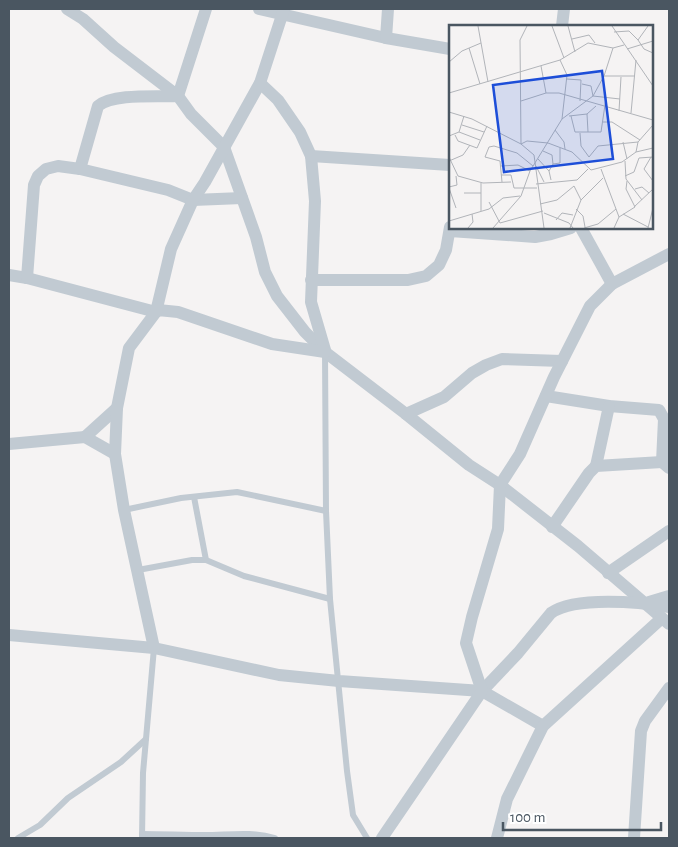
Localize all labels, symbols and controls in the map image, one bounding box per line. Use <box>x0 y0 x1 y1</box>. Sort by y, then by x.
inset map <box>449 25 653 229</box>
scale bar <box>503 800 660 832</box>
text: 100 m <box>510 810 545 825</box>

